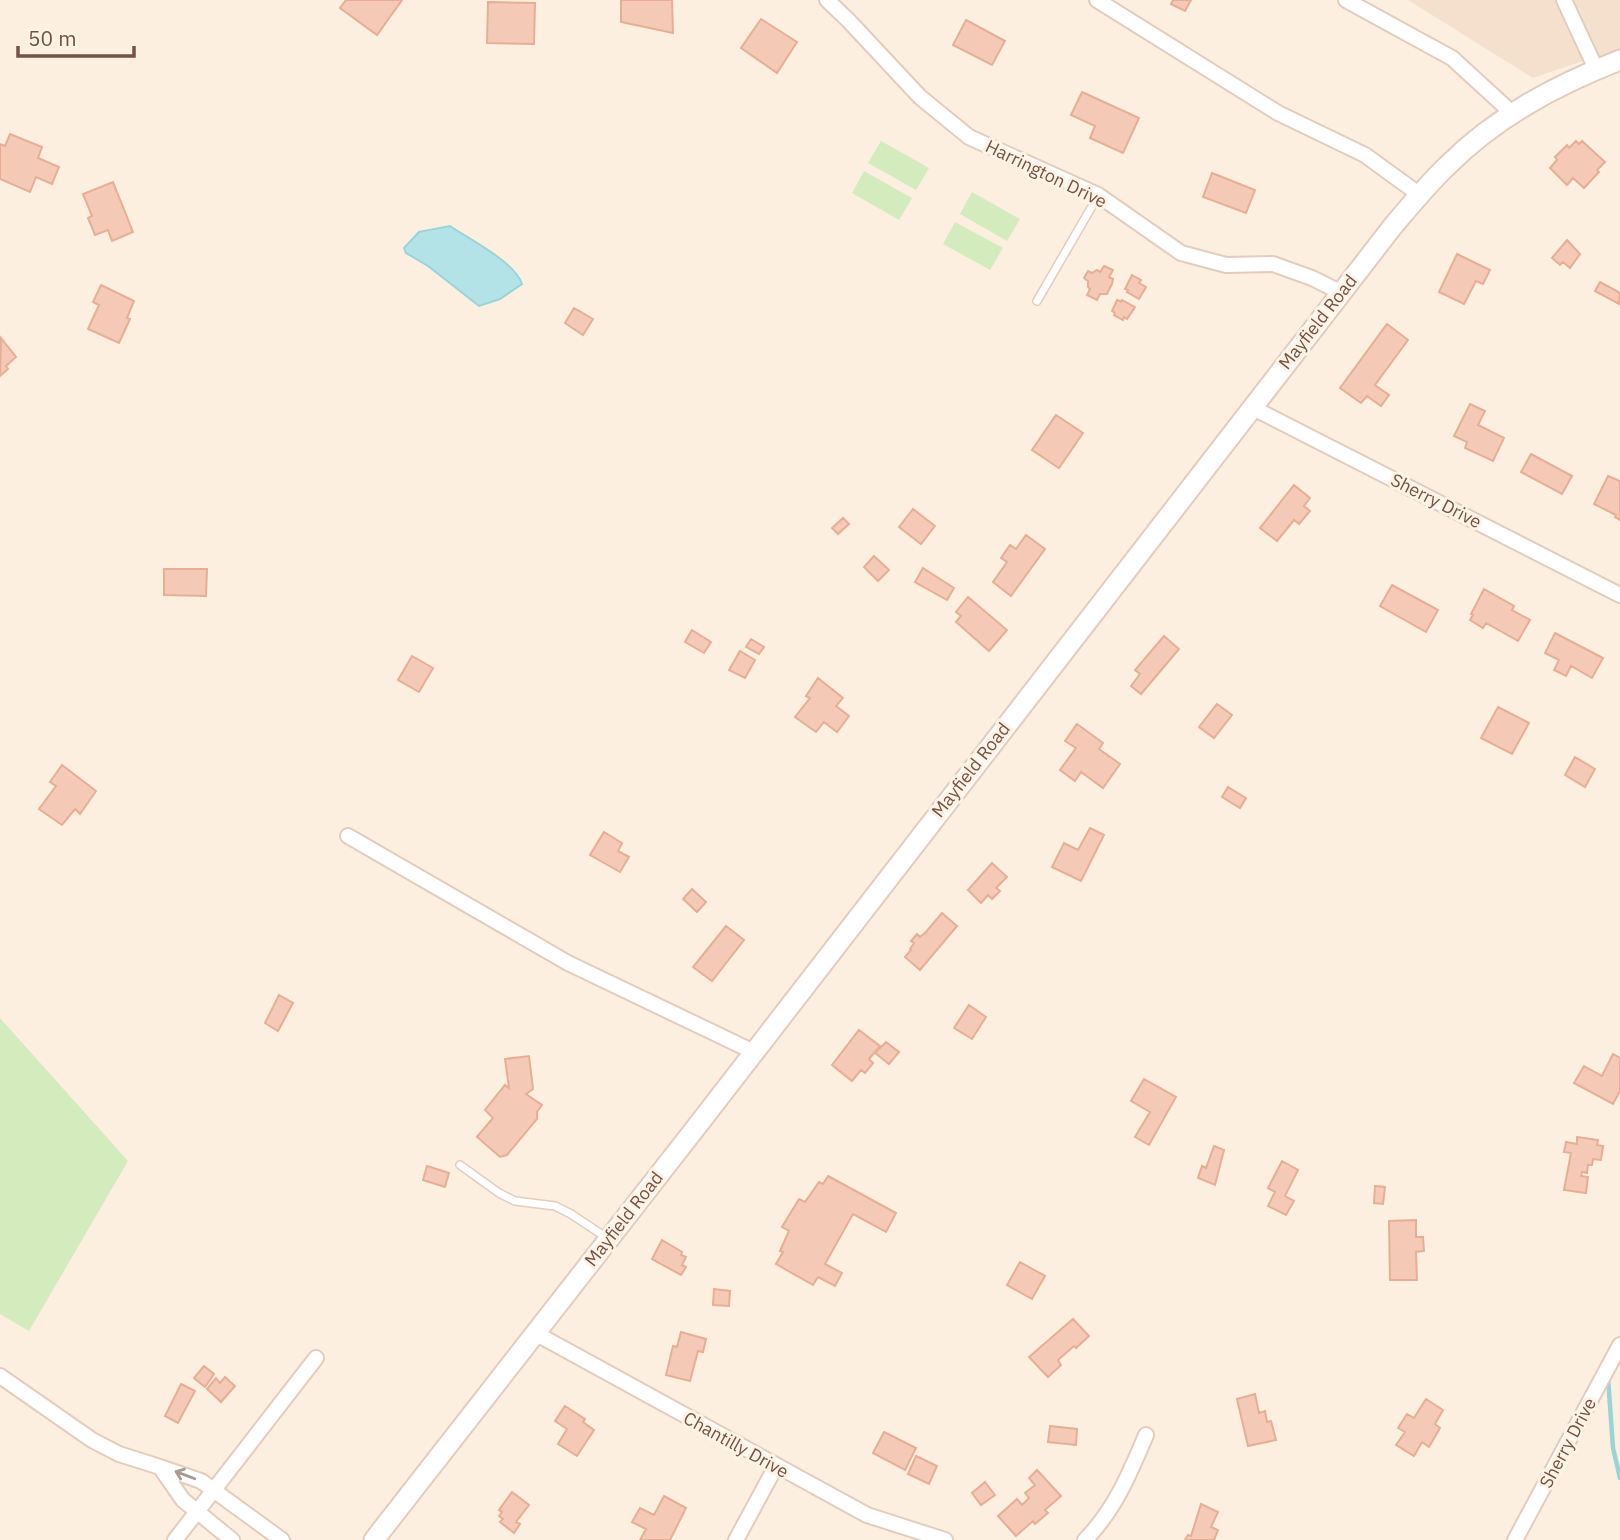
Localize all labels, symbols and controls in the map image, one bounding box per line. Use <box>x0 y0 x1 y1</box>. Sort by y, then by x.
scale bar <box>18 14 133 58</box>
text: 50 m <box>28 24 77 52</box>
street label: Harrington Drive <box>982 134 1111 213</box>
street label: Mayfield Road <box>1273 270 1362 374</box>
street label: Sherry Drive <box>1387 468 1486 533</box>
street label: Mayfield Road <box>926 718 1015 822</box>
street label: Mayfield Road <box>579 1167 668 1271</box>
street label: Sherry Drive <box>1534 1394 1601 1492</box>
street label: Chantilly Drive <box>680 1406 793 1483</box>
one-way arrow <box>175 1467 196 1480</box>

